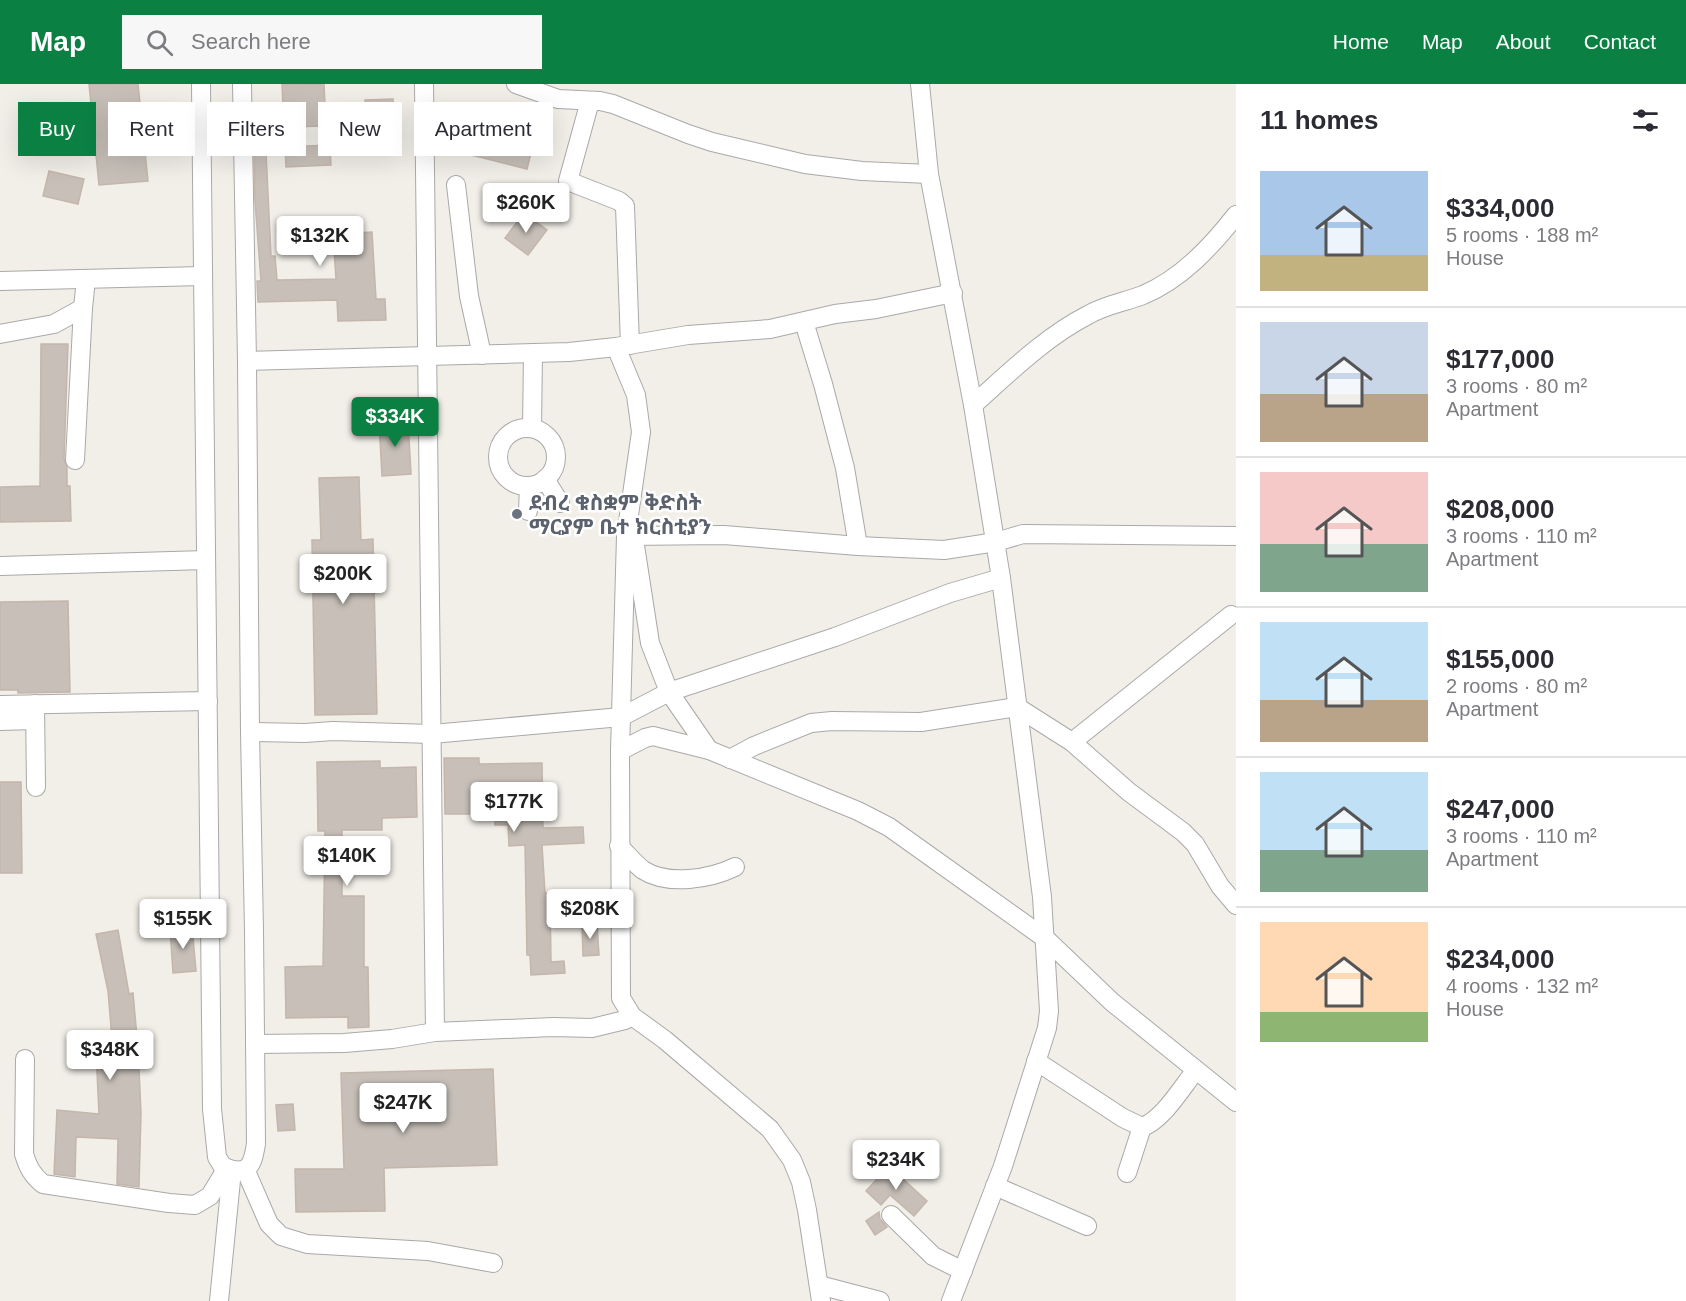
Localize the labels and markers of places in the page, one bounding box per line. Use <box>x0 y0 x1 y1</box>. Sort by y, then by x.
pin: $260K <box>484 183 568 234</box>
pin: $132K <box>278 216 362 267</box>
pin: $334K <box>353 397 437 448</box>
place label: ደብረ ቁስቋም ቅድስት ማርያም ቤተ ክርስቲያን <box>529 491 711 538</box>
marker: ደብረ ቁስቋም ቅድስት ማርያም ቤተ ክርስቲያን <box>510 507 524 521</box>
pin: $200K <box>301 554 385 605</box>
pin: $177K <box>472 782 556 833</box>
pin: $140K <box>305 836 389 887</box>
pin: $208K <box>548 889 632 940</box>
pin: $155K <box>141 899 225 950</box>
pin: $348K <box>68 1030 152 1081</box>
pin: $247K <box>361 1083 445 1134</box>
pin: $234K <box>854 1140 938 1191</box>

